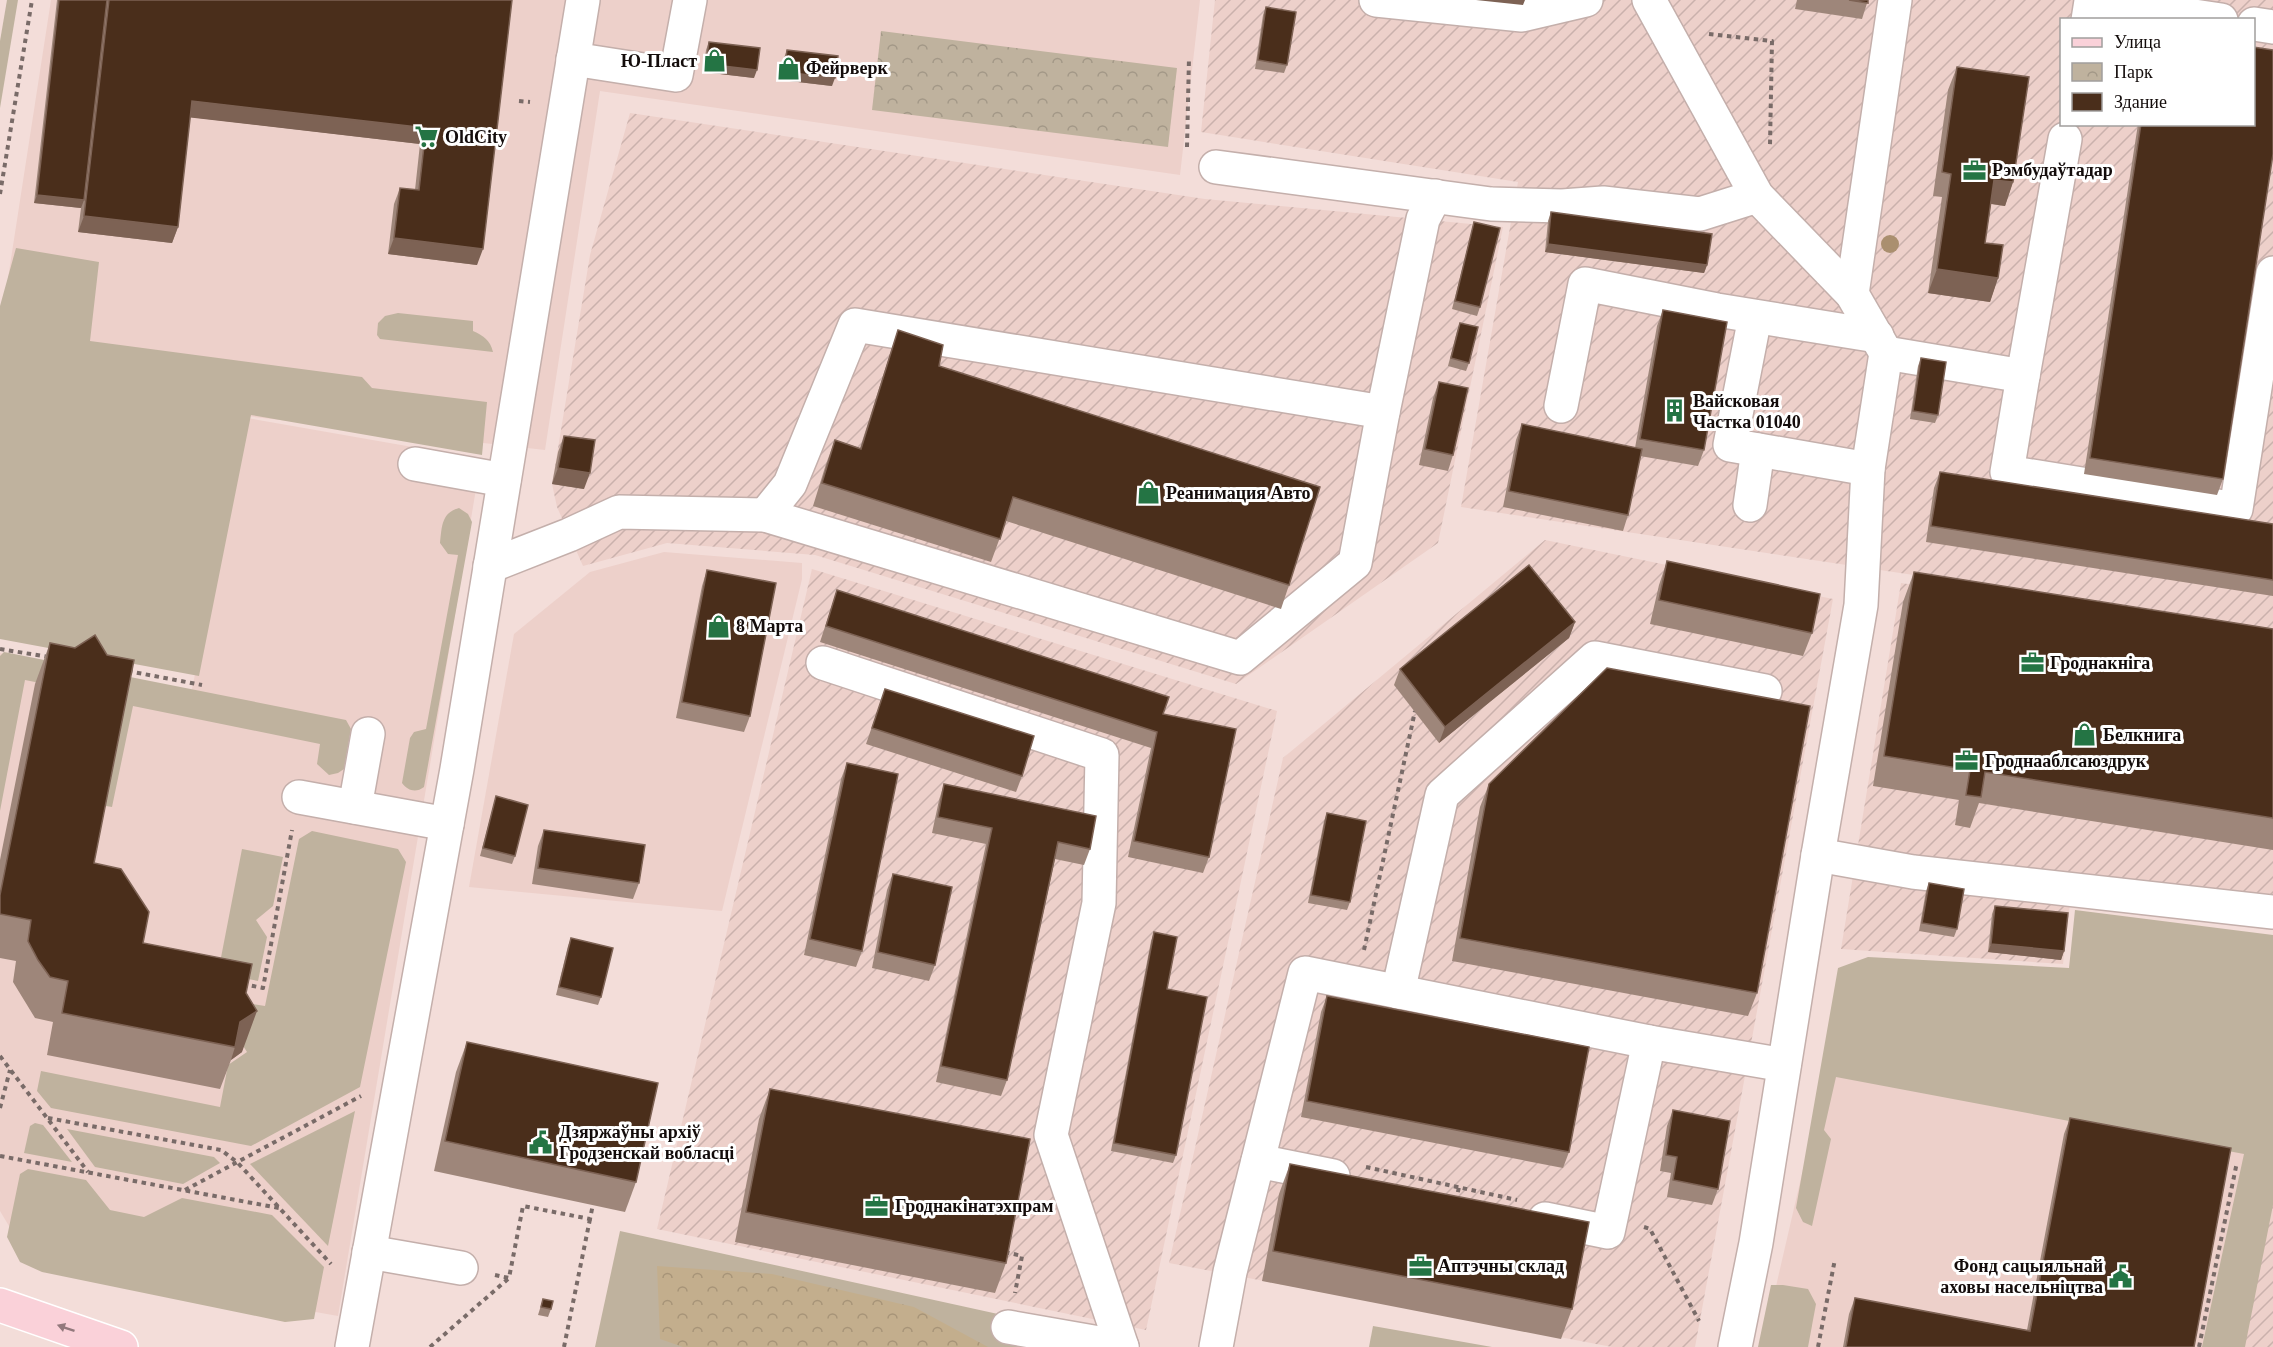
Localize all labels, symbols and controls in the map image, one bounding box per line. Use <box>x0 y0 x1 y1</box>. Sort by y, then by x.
legend <box>2060 18 2255 126</box>
text: Улица <box>2114 32 2161 52</box>
shop icon: Ю-Пласт <box>702 48 728 74</box>
place label: Ю-Пласт <box>621 51 697 71</box>
shop icon: Фейрверк <box>775 55 801 81</box>
place label: Фейрверк <box>806 58 889 78</box>
text: Парк <box>2114 62 2153 82</box>
text: Здание <box>2114 92 2167 112</box>
supermarket icon: OldCity <box>414 124 440 150</box>
place label: OldCity <box>445 127 507 147</box>
office icon: Рэмбудаўтадар <box>1961 157 1987 183</box>
place label: Рэмбудаўтадар <box>1992 160 2113 180</box>
place label: Вайсковая Частка 01040 <box>1693 391 1801 432</box>
building icon: Вайсковая Частка 01040 <box>1662 398 1688 424</box>
shop icon: Реанимация Авто <box>1135 480 1161 506</box>
place label: Реанимация Авто <box>1166 483 1310 503</box>
shop icon: 8 Марта <box>705 613 731 639</box>
place label: 8 Марта <box>736 616 803 636</box>
office icon: Гроднакніга <box>2019 650 2045 676</box>
place label: Гроднакніга <box>2050 653 2150 673</box>
shop icon: Белкнига <box>2072 722 2098 748</box>
place label: Белкнига <box>2103 725 2181 745</box>
office icon: Гроднааблсаюздрук <box>1954 748 1980 774</box>
place label: Гроднааблсаюздрук <box>1985 751 2147 771</box>
place label: Дзяржаўны архіў Гродзенскай вобласці <box>559 1122 734 1163</box>
public building icon: Дзяржаўны архіў Гродзенскай вобласці <box>528 1129 554 1155</box>
office icon: Гроднакінатэхпрам <box>864 1193 890 1219</box>
place label: Гроднакінатэхпрам <box>895 1196 1054 1216</box>
office icon: Аптэчны склад <box>1407 1253 1433 1279</box>
place label: Аптэчны склад <box>1438 1256 1564 1276</box>
place label: Фонд сацыяльнай аховы насельніцтва <box>1940 1256 2103 1297</box>
public building icon: Фонд сацыяльнай аховы насельніцтва <box>2108 1263 2134 1289</box>
one-way arrow <box>57 1322 75 1332</box>

